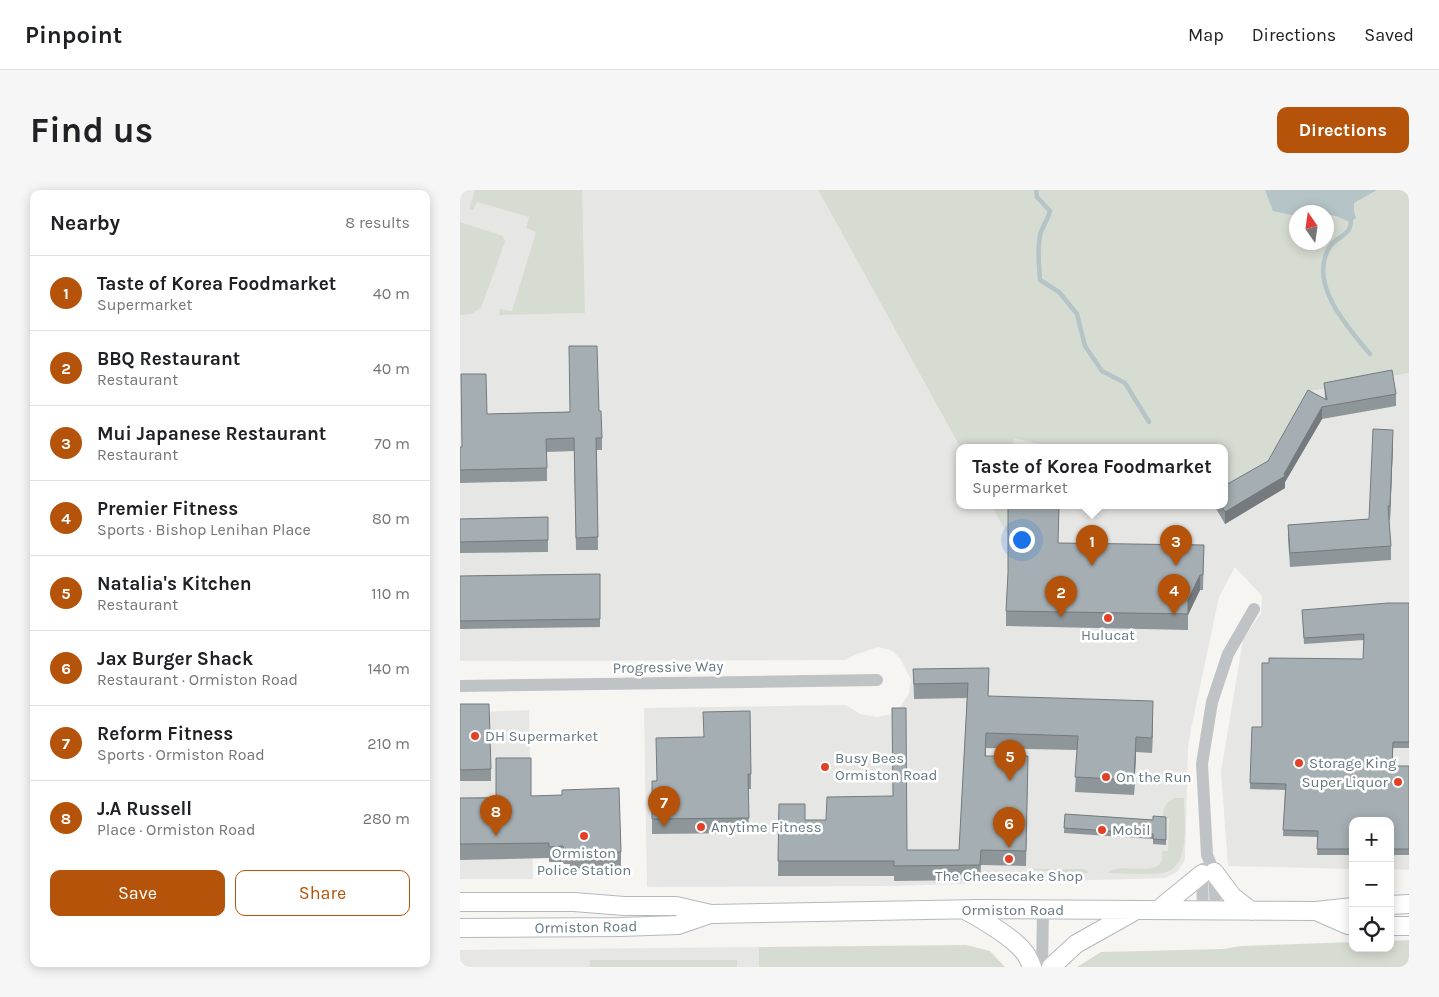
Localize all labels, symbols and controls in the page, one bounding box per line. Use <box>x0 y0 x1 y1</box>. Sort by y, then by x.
text: Pinpoint <box>25 21 122 49</box>
text: Map <box>1188 24 1224 46</box>
text: Directions <box>1252 24 1336 46</box>
text: Saved <box>1364 24 1414 46</box>
button: Directions <box>1277 107 1409 153</box>
text: Find us <box>30 110 153 151</box>
north arrow <box>1289 205 1334 250</box>
text: Nearby <box>50 211 120 235</box>
text: 8 results <box>345 213 410 232</box>
text: Taste of Korea Foodmarket <box>97 273 336 295</box>
text: 1 <box>63 284 69 303</box>
text: 40 m <box>373 284 410 303</box>
text: Supermarket <box>97 295 193 314</box>
text: BBQ Restaurant <box>97 348 240 370</box>
text: 2 <box>61 359 71 378</box>
text: 40 m <box>373 359 410 378</box>
text: Restaurant <box>97 370 178 389</box>
text: Mui Japanese Restaurant <box>97 423 326 445</box>
text: 3 <box>61 434 71 453</box>
text: 70 m <box>374 434 410 453</box>
popup <box>956 444 1228 509</box>
text: Restaurant <box>97 445 178 464</box>
text: Taste of Korea Foodmarket <box>972 456 1212 478</box>
text: Supermarket <box>972 478 1068 497</box>
text: Premier Fitness <box>97 498 238 520</box>
text: 4 <box>61 509 71 528</box>
text: 80 m <box>372 509 410 528</box>
text: Sports · Bishop Lenihan Place <box>97 520 311 539</box>
pin: 1 <box>1076 525 1108 566</box>
pin: 3 <box>1160 525 1192 566</box>
your location <box>1009 527 1035 553</box>
text: Natalia's Kitchen <box>97 573 252 595</box>
pin: 4 <box>1158 574 1190 615</box>
pin: 2 <box>1045 576 1077 617</box>
text: 5 <box>61 584 71 603</box>
text: 110 m <box>371 584 410 603</box>
text: Restaurant <box>97 595 178 614</box>
marker: Hulucat <box>1102 612 1114 624</box>
place label: Hulucat <box>1081 626 1135 644</box>
text: Jax Burger Shack <box>97 648 253 670</box>
street label: Progressive Way <box>612 657 724 677</box>
text: 6 <box>61 659 71 678</box>
text: 140 m <box>368 659 410 678</box>
text: Restaurant · Ormiston Road <box>97 670 298 689</box>
text: Reform Fitness <box>97 723 233 745</box>
place label: DH Supermarket <box>485 727 598 745</box>
marker: DH Supermarket <box>469 730 481 742</box>
text: 7 <box>62 734 70 753</box>
text: 210 m <box>367 734 410 753</box>
pin: 5 <box>994 740 1026 781</box>
text: Sports · Ormiston Road <box>97 745 265 764</box>
place label: Busy Bees Ormiston Road <box>835 749 937 784</box>
place label: Storage King <box>1309 754 1397 772</box>
marker: Storage King <box>1293 757 1305 769</box>
marker: Busy Bees Ormiston Road <box>819 761 831 773</box>
place label: On the Run <box>1116 768 1192 786</box>
marker: On the Run <box>1100 771 1112 783</box>
place label: Super Liquor <box>1301 773 1389 791</box>
marker: Super Liquor <box>1392 776 1404 788</box>
pin: 7 <box>648 786 680 827</box>
pin: 8 <box>480 795 512 836</box>
text: J.A Russell <box>97 798 192 820</box>
pin: 6 <box>993 807 1025 848</box>
text: 8 <box>61 809 71 828</box>
text: 280 m <box>363 809 410 828</box>
map controls <box>1349 817 1394 952</box>
button: + <box>1349 817 1394 862</box>
place label: Anytime Fitness <box>711 818 822 836</box>
text: Place · Ormiston Road <box>97 820 255 839</box>
marker: Anytime Fitness <box>695 821 707 833</box>
place label: Mobil <box>1112 821 1150 839</box>
marker: Mobil <box>1096 824 1108 836</box>
marker: Ormiston Police Station <box>578 830 590 842</box>
place label: Ormiston Police Station <box>537 844 631 879</box>
marker: The Cheesecake Shop <box>1003 853 1015 865</box>
button: − <box>1349 862 1394 907</box>
place label: The Cheesecake Shop <box>935 867 1083 885</box>
button: Save <box>50 870 225 916</box>
button: Share <box>235 870 410 916</box>
street label: Ormiston Road <box>962 901 1064 919</box>
button: locate <box>1349 907 1394 952</box>
street label: Ormiston Road <box>535 917 637 937</box>

